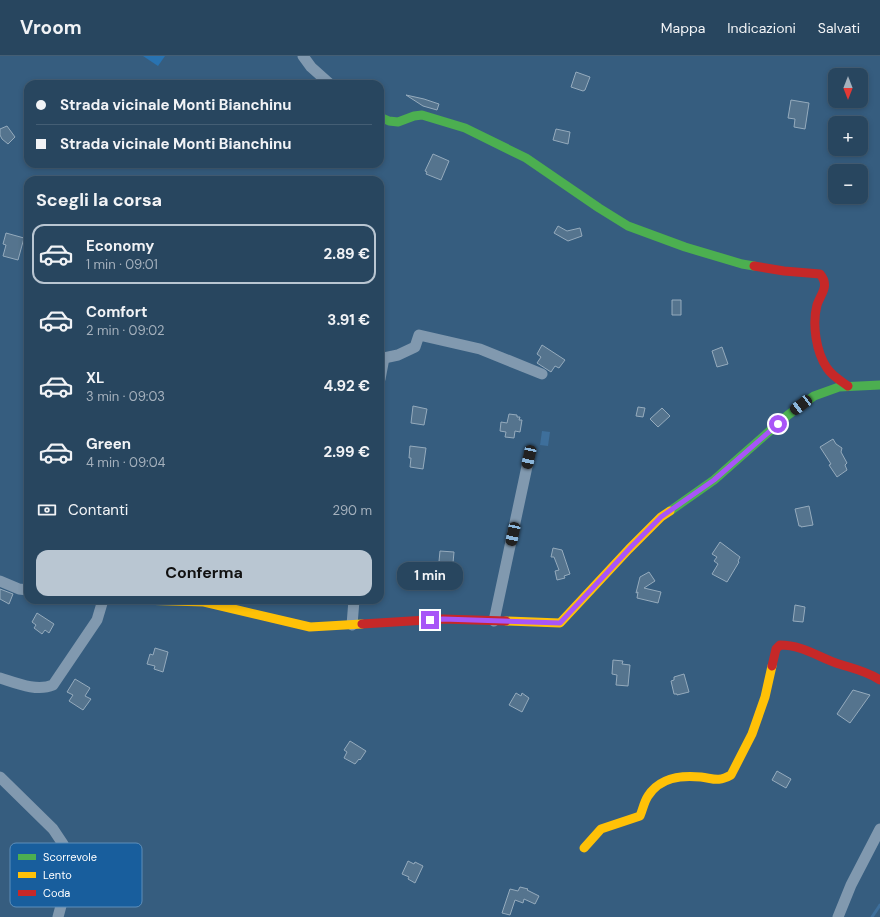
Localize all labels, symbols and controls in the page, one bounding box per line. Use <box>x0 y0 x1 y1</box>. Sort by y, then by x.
text: Vroom <box>20 15 82 40</box>
text: Mappa <box>661 19 705 37</box>
text: Indicazioni <box>727 19 796 37</box>
text: Salvati <box>818 19 860 37</box>
north arrow <box>828 68 868 108</box>
map controls <box>828 68 868 204</box>
text: Strada vicinale Monti Bianchinu <box>60 95 292 115</box>
button: + <box>828 116 868 156</box>
text: Strada vicinale Monti Bianchinu <box>60 134 292 154</box>
button: − <box>828 164 868 204</box>
text: Scegli la corsa <box>36 188 162 212</box>
icon: car <box>38 236 74 272</box>
text: Economy <box>86 236 154 256</box>
text: 2.89 € <box>324 244 370 264</box>
text: 1 min · 09:01 <box>86 256 158 273</box>
icon: car <box>38 302 74 338</box>
text: Comfort <box>86 302 147 322</box>
text: 3.91 € <box>327 310 370 330</box>
text: 2 min · 09:02 <box>86 322 165 339</box>
icon: car <box>38 368 74 404</box>
text: XL <box>86 368 104 388</box>
text: 4.92 € <box>323 376 370 396</box>
text: 3 min · 09:03 <box>86 388 165 405</box>
car <box>788 393 814 417</box>
route start <box>769 415 787 433</box>
icon: car <box>38 434 74 470</box>
text: Green <box>86 434 131 454</box>
text: 2.99 € <box>324 442 370 462</box>
car <box>521 444 537 470</box>
text: 4 min · 09:04 <box>86 454 165 471</box>
icon: cash <box>36 499 58 521</box>
text: Contanti <box>68 500 128 520</box>
text: 290 m <box>333 502 372 519</box>
car <box>505 521 521 547</box>
button: Conferma <box>36 550 372 596</box>
callout: 1 min <box>397 562 463 590</box>
text: 1 min <box>414 567 446 584</box>
route end <box>421 611 439 629</box>
legend <box>10 843 142 907</box>
text: Scorrevole <box>43 850 97 864</box>
text: Lento <box>43 868 72 882</box>
text: Coda <box>43 886 70 900</box>

